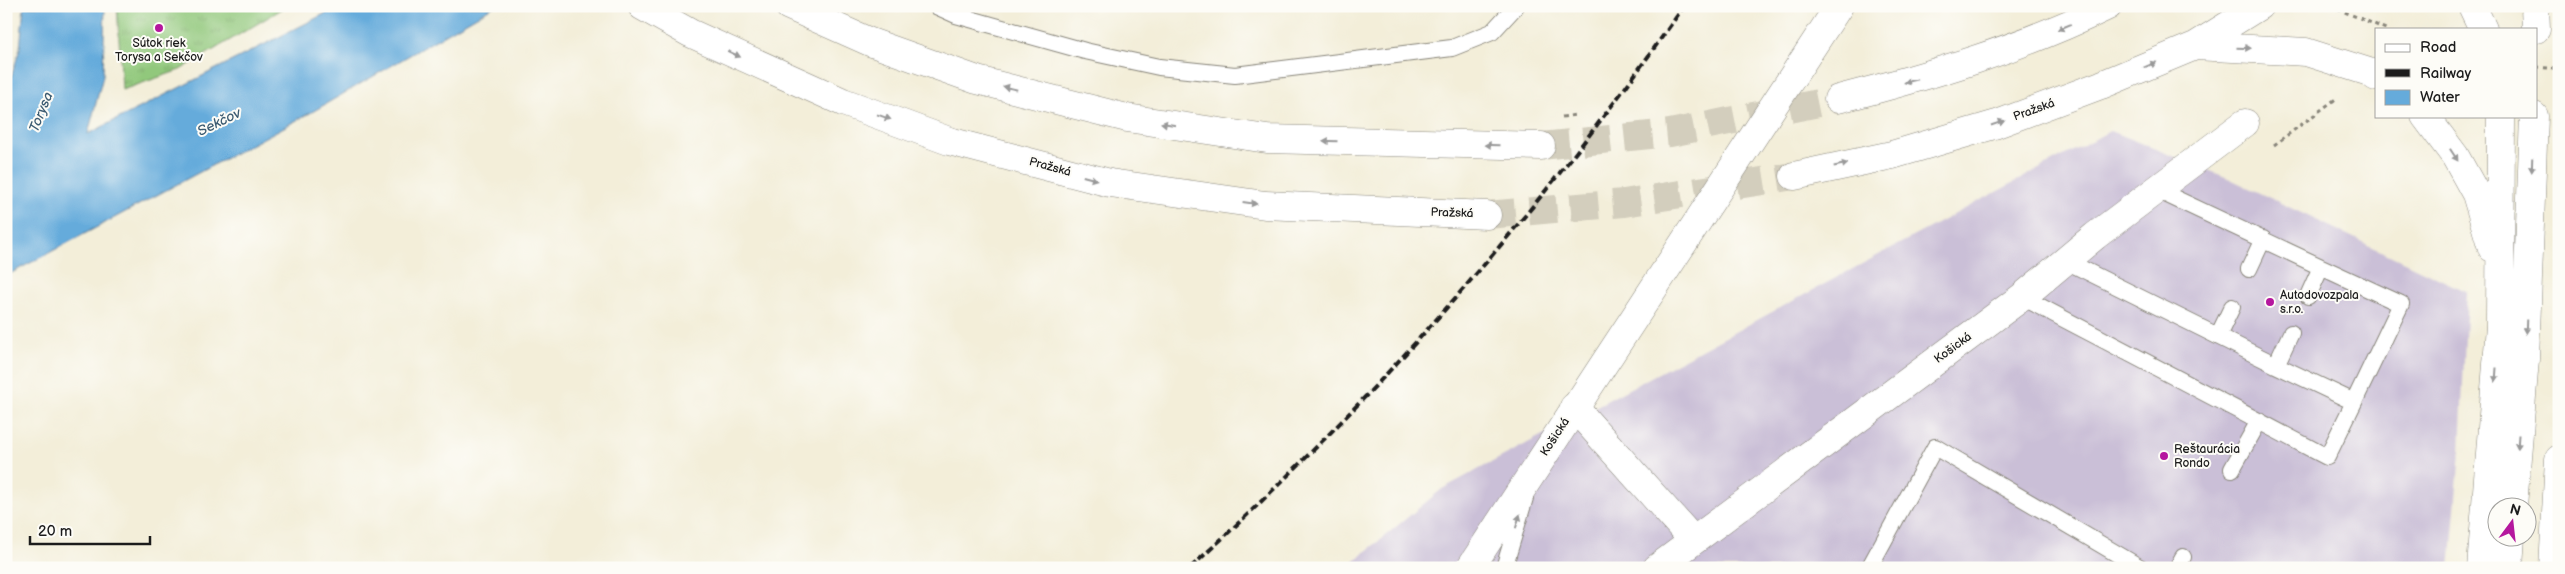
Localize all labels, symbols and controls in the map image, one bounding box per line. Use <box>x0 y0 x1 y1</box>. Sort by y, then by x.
marker: Sútok riek Torysa a Sekčov <box>153 22 165 34</box>
one-way arrow <box>2057 24 2071 32</box>
legend <box>2375 28 2538 118</box>
place label: Sútok riek Torysa a Sekčov <box>115 36 203 65</box>
text: Road <box>2420 38 2456 57</box>
one-way arrow <box>2236 44 2252 52</box>
one-way arrow <box>727 50 741 58</box>
one-way arrow <box>2143 60 2157 68</box>
text: Railway <box>2420 64 2471 83</box>
one-way arrow <box>1903 77 1918 85</box>
one-way arrow <box>1003 84 1018 92</box>
text: Water <box>2420 88 2460 107</box>
water label: Torysa <box>25 90 57 134</box>
street label: Pražská <box>2011 96 2057 124</box>
water label: Sekčov <box>195 104 245 140</box>
one-way arrow <box>876 114 891 121</box>
one-way arrow <box>1991 119 2006 127</box>
one-way arrow <box>1160 120 1176 128</box>
one-way arrow <box>1322 137 1338 145</box>
one-way arrow <box>1484 141 1500 149</box>
one-way arrow <box>2450 149 2459 162</box>
street label: Pražská <box>1027 154 1073 180</box>
one-way arrow <box>2528 157 2536 173</box>
one-way arrow <box>1834 161 1850 169</box>
one-way arrow <box>1082 174 1097 182</box>
one-way arrow <box>1242 199 1258 207</box>
street label: Pražská <box>1430 205 1474 221</box>
place label: Autodovozpala s.r.o. <box>2280 288 2359 317</box>
marker: Autodovozpala s.r.o. <box>2264 296 2276 308</box>
one-way arrow <box>2522 320 2530 336</box>
street label: Košická <box>1931 329 1975 367</box>
one-way arrow <box>2492 367 2500 383</box>
street label: Košická <box>1537 415 1573 459</box>
one-way arrow <box>2514 434 2522 450</box>
place label: Reštaurácia Rondo <box>2174 442 2240 471</box>
marker: Reštaurácia Rondo <box>2158 450 2170 462</box>
north arrow <box>2488 496 2538 546</box>
text: N <box>2508 500 2523 519</box>
scale bar <box>30 514 150 546</box>
one-way arrow <box>1515 514 1523 529</box>
text: 20 m <box>38 522 72 541</box>

